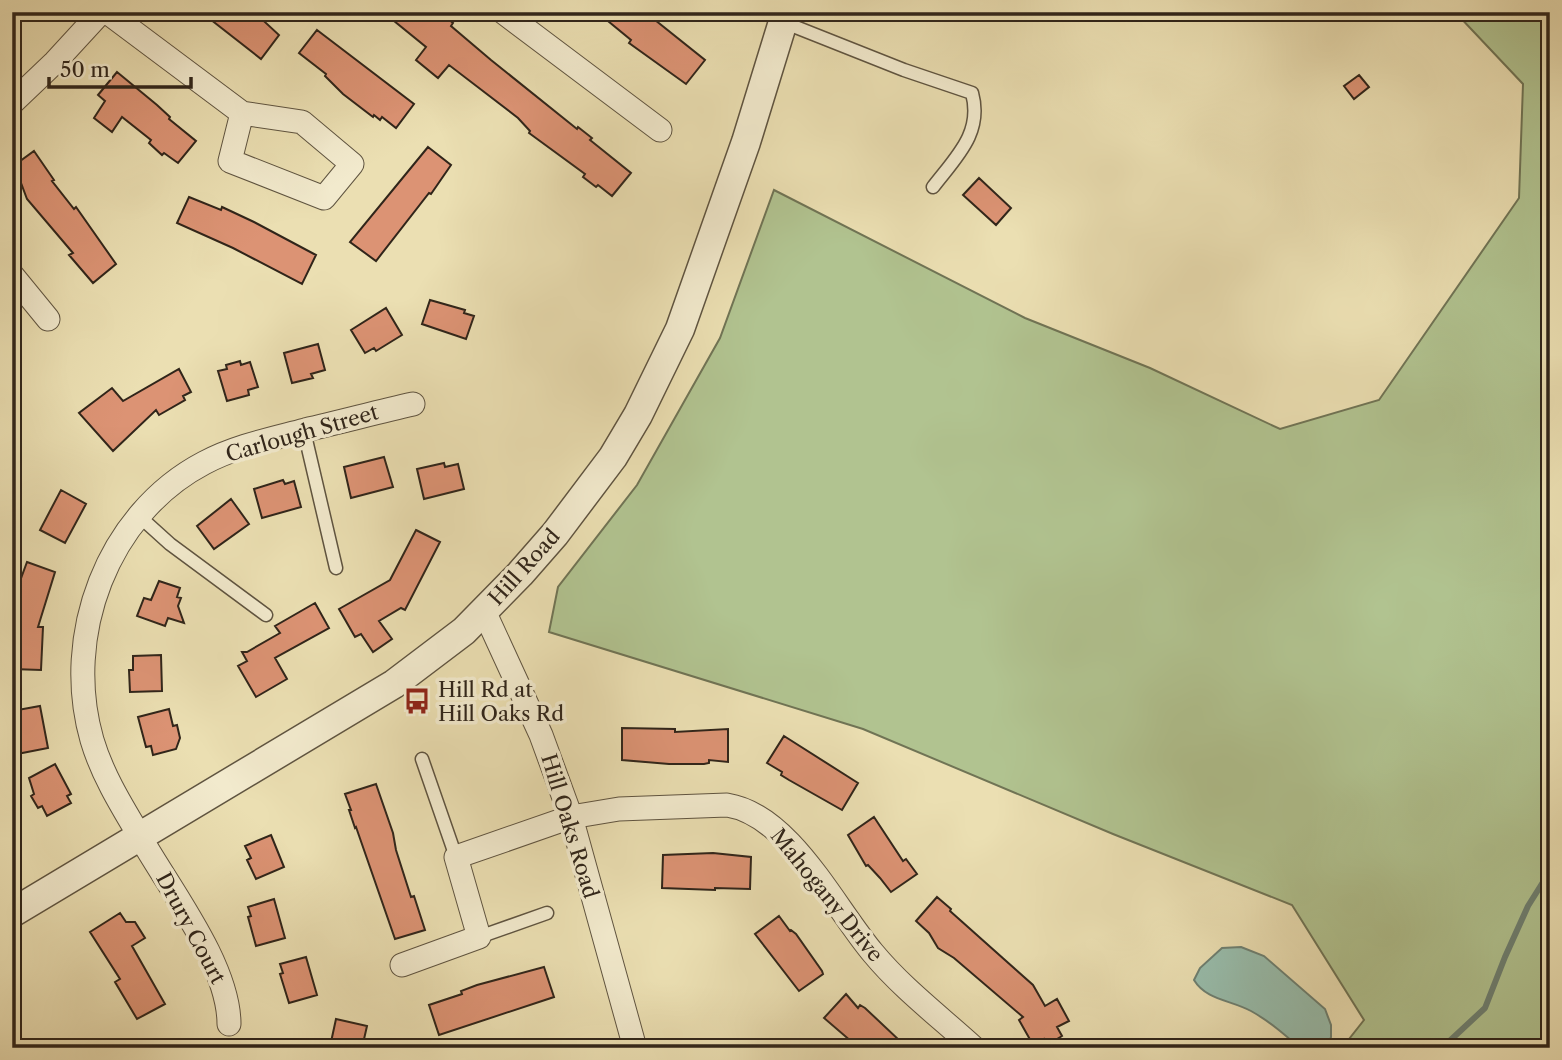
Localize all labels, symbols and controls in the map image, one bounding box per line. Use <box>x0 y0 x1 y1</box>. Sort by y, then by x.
scale bar <box>49 46 191 90</box>
text: 50 m <box>60 57 110 82</box>
street label: Carlough Street <box>223 399 382 467</box>
street label: Hill Road <box>483 523 565 610</box>
place label: Hill Rd at Hill Oaks Rd <box>438 677 564 726</box>
bus stop icon: Hill Rd at Hill Oaks Rd <box>402 686 432 716</box>
street label: Hill Oaks Road <box>536 751 604 901</box>
street label: Mahogany Drive <box>766 823 888 967</box>
street label: Drury Court <box>151 868 231 988</box>

